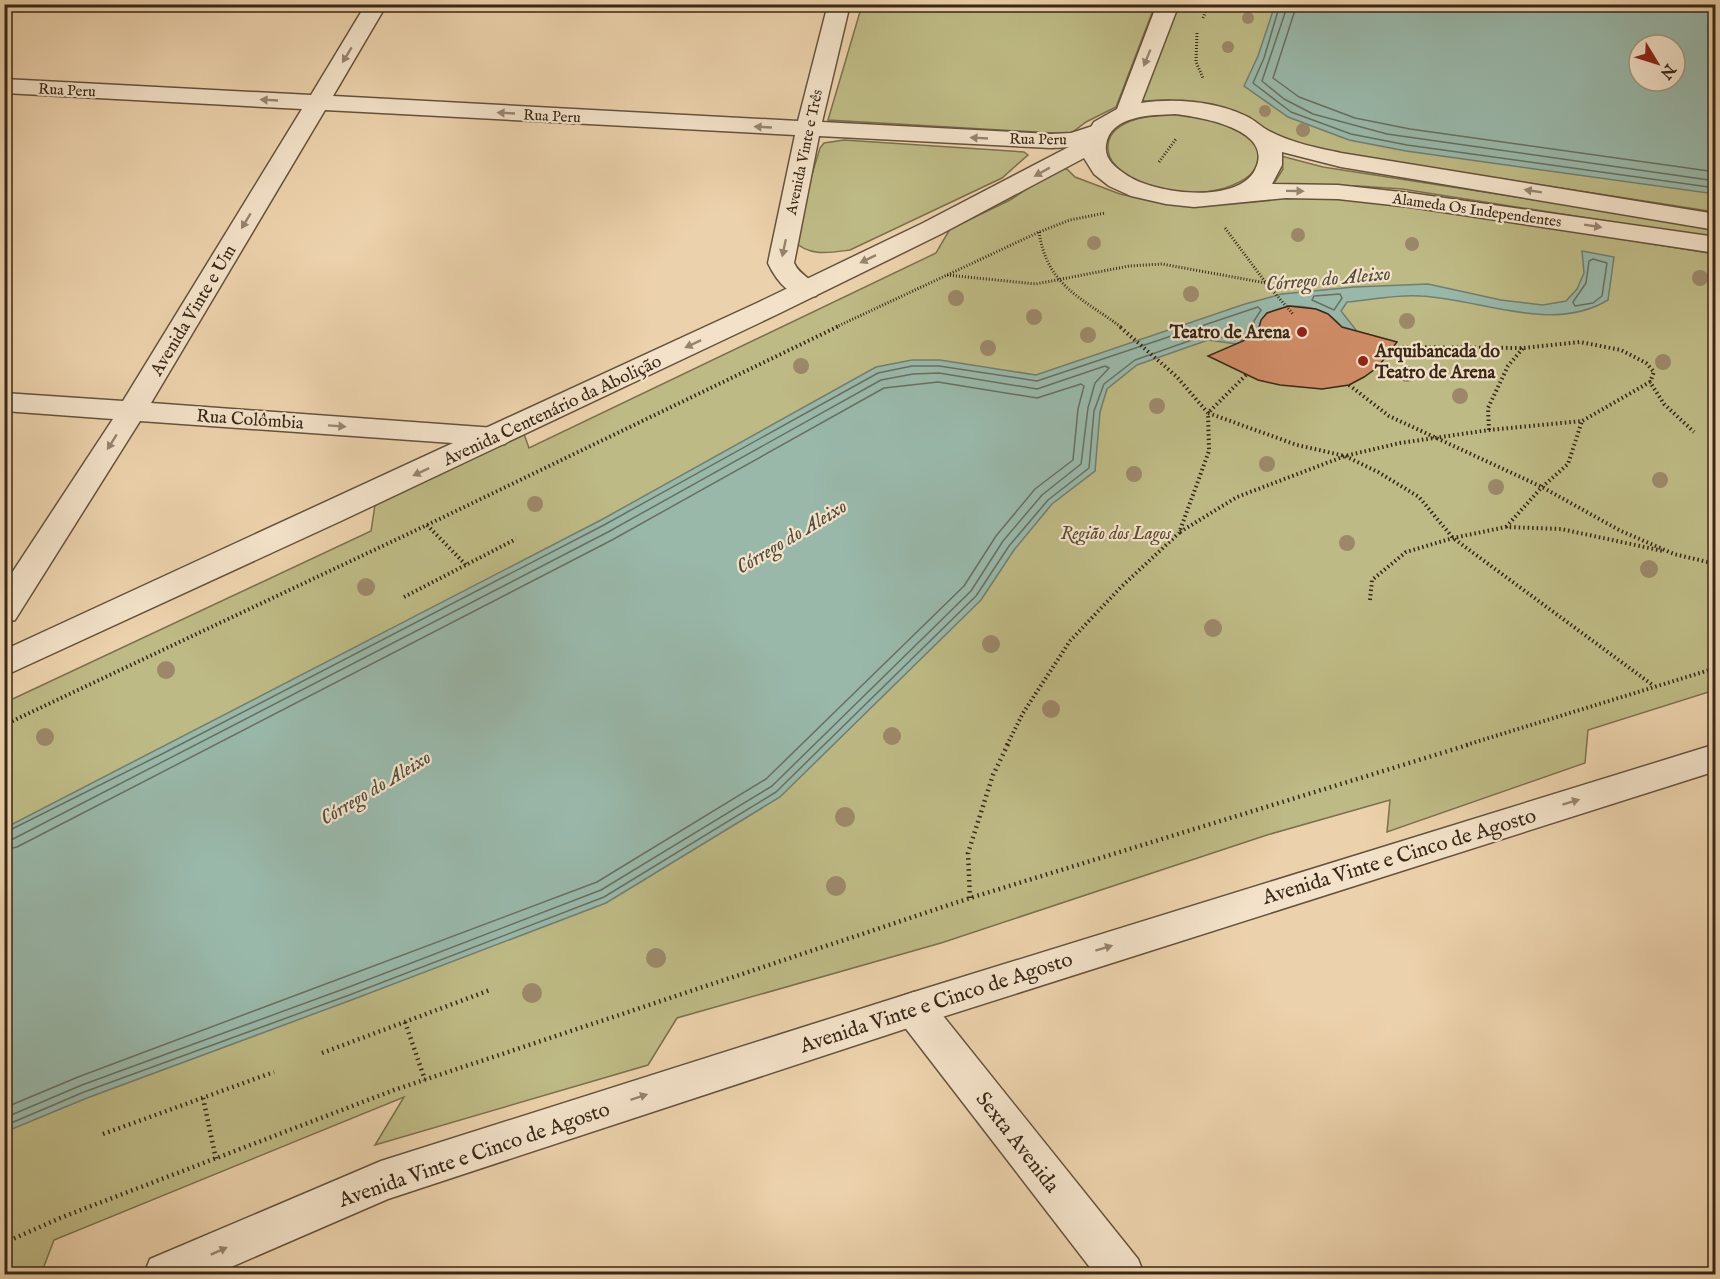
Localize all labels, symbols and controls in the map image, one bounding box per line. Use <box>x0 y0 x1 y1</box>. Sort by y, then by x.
north arrow <box>1627 33 1687 93</box>
one-way arrow <box>341 47 352 63</box>
one-way arrow <box>1142 50 1152 68</box>
text: N <box>1655 59 1680 83</box>
street label: Rua Peru <box>38 80 96 102</box>
street label: Avenida Vinte e Três <box>782 88 827 217</box>
one-way arrow <box>259 96 278 105</box>
street label: Rua Peru <box>523 106 581 128</box>
one-way arrow <box>496 109 515 118</box>
one-way arrow <box>754 122 773 131</box>
street label: Rua Peru <box>1009 129 1067 150</box>
one-way arrow <box>969 133 988 142</box>
one-way arrow <box>1034 167 1051 177</box>
one-way arrow <box>1286 186 1305 196</box>
one-way arrow <box>1524 187 1543 196</box>
street label: Alameda Os Independentes <box>1390 189 1563 232</box>
one-way arrow <box>240 213 251 229</box>
one-way arrow <box>1583 221 1602 230</box>
one-way arrow <box>779 239 788 258</box>
street label: Avenida Vinte e Um <box>146 241 243 381</box>
one-way arrow <box>860 255 877 264</box>
water label: Córrego do Aleixo <box>1265 262 1392 298</box>
place label: Teatro de Arena <box>1169 322 1291 345</box>
marker: Teatro de Arena <box>1295 325 1309 339</box>
one-way arrow <box>683 339 701 349</box>
place label: Arquibancada do Teatro de Arena <box>1374 341 1500 385</box>
street label: Avenida Centenário da Abolição <box>439 350 666 473</box>
marker: Arquibancada do Teatro de Arena <box>1356 354 1370 368</box>
street label: Rua Colômbia <box>195 405 305 436</box>
one-way arrow <box>327 421 346 431</box>
one-way arrow <box>106 434 117 450</box>
one-way arrow <box>413 467 430 476</box>
water label: Córrego do Aleixo <box>732 494 852 581</box>
park label: Região dos Lagos <box>1061 523 1172 546</box>
water label: Córrego do Aleixo <box>316 745 436 832</box>
one-way arrow <box>1562 797 1580 806</box>
street label: Avenida Vinte e Cinco de Agosto <box>1258 803 1540 912</box>
one-way arrow <box>1095 943 1113 953</box>
street label: Avenida Vinte e Cinco de Agosto <box>796 947 1076 1061</box>
street label: Sexta Avenida <box>969 1087 1065 1200</box>
one-way arrow <box>630 1092 648 1102</box>
street label: Avenida Vinte e Cinco de Agosto <box>334 1096 614 1215</box>
one-way arrow <box>211 1246 229 1256</box>

